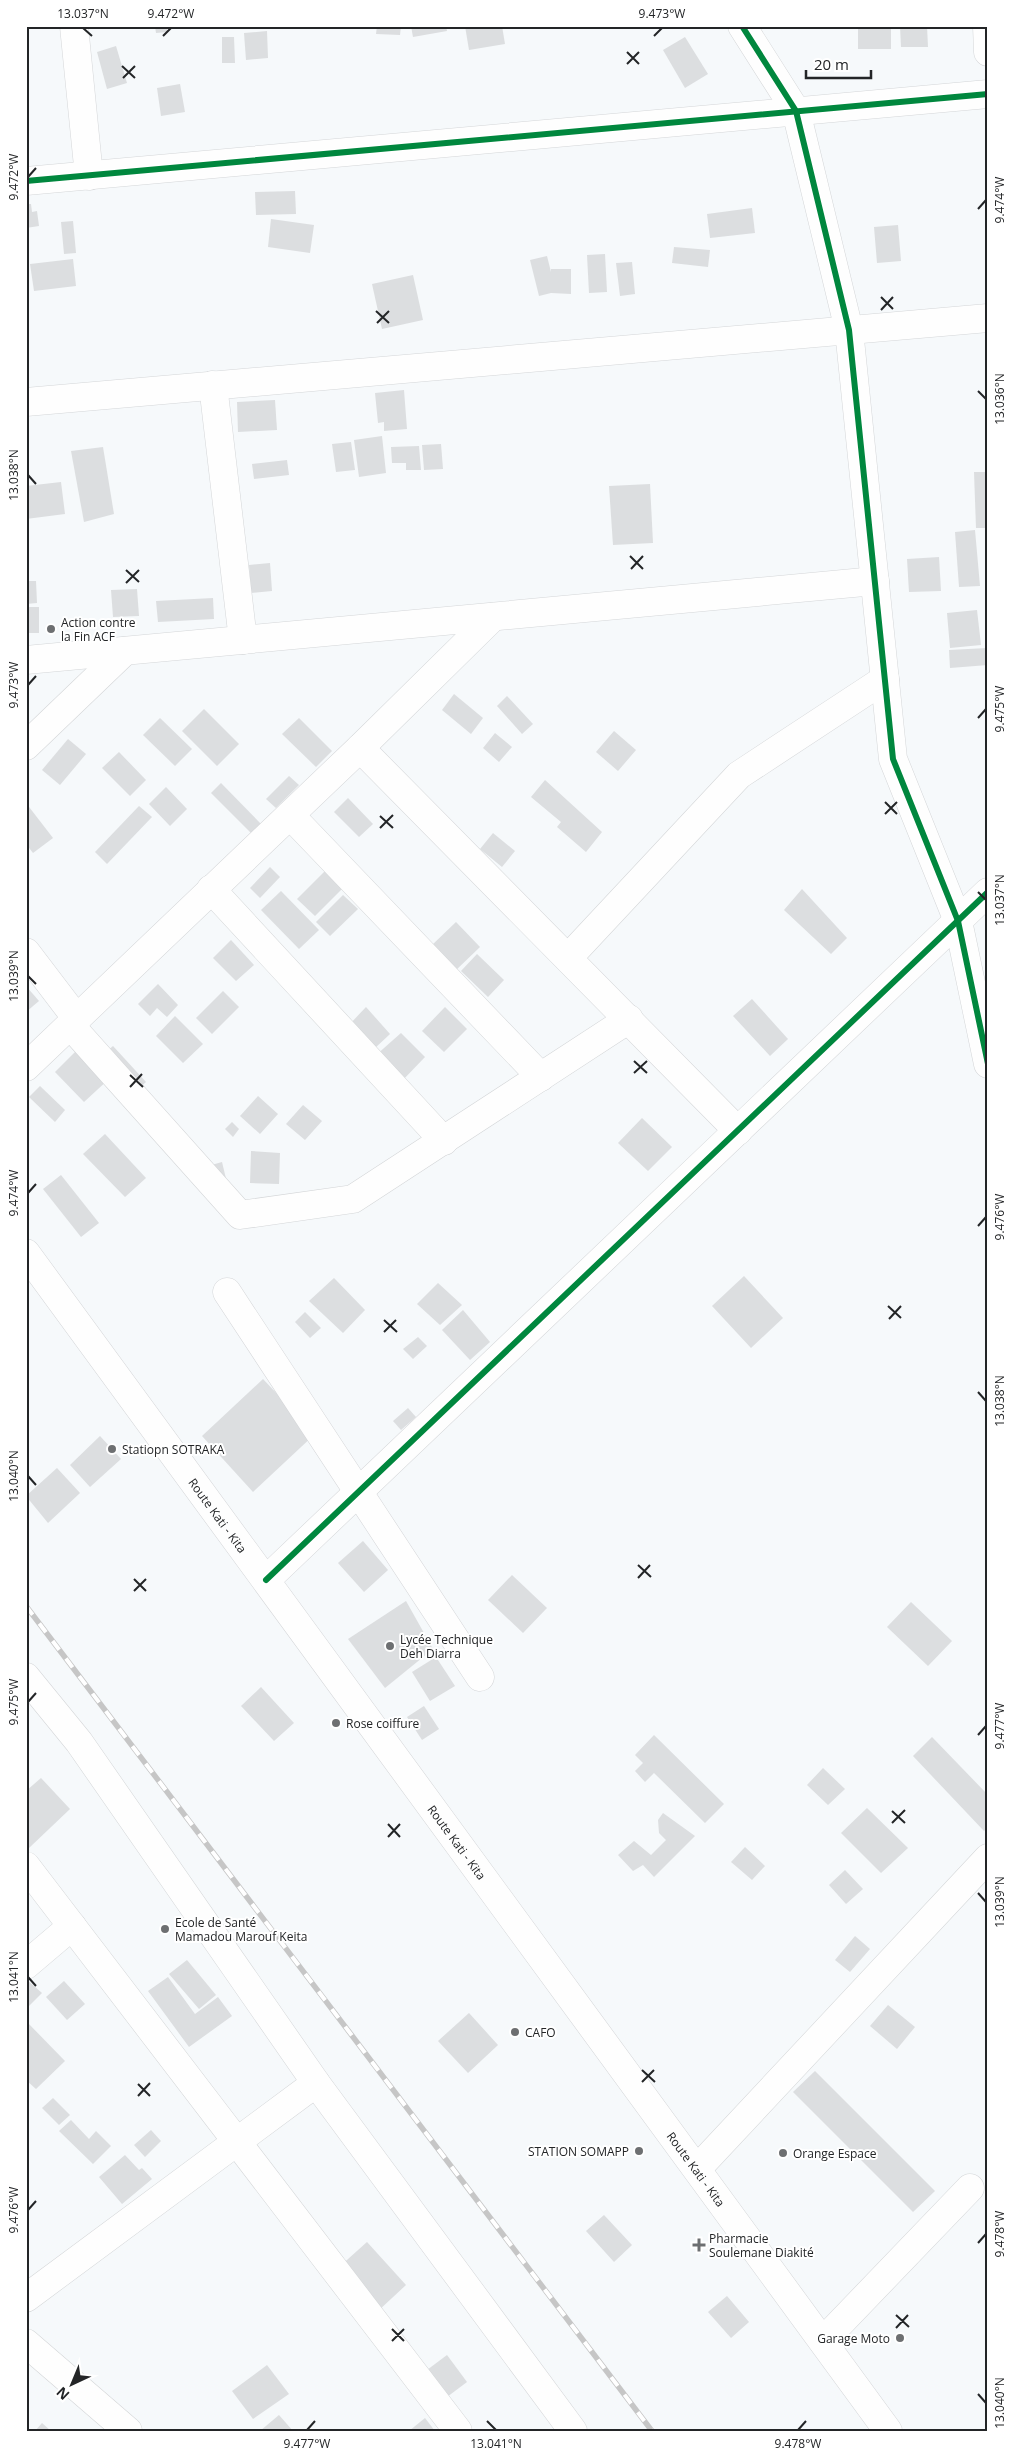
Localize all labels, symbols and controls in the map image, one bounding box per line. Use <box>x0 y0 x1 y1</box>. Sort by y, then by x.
text: 13.037°N <box>57 5 109 22</box>
text: 9.472°W <box>148 5 194 22</box>
text: 9.473°W <box>639 5 685 22</box>
scale bar <box>806 48 872 80</box>
text: 20 m <box>814 54 849 74</box>
text: 9.472°W <box>5 154 22 200</box>
text: 9.474°W <box>991 177 1008 223</box>
text: 13.036°N <box>991 373 1008 425</box>
text: 13.038°N <box>5 449 22 501</box>
place label: Action contre la Fin ACF <box>61 614 136 645</box>
marker: Action contre la Fin ACF <box>45 623 57 635</box>
text: 9.473°W <box>5 662 22 708</box>
text: 9.475°W <box>991 686 1008 732</box>
text: 13.037°N <box>991 874 1008 926</box>
text: 13.039°N <box>5 950 22 1002</box>
text: 9.474°W <box>5 1170 22 1216</box>
text: 9.476°W <box>991 1194 1008 1240</box>
text: 13.038°N <box>991 1375 1008 1427</box>
place label: Statiopn SOTRAKA <box>122 1441 225 1458</box>
marker: Statiopn SOTRAKA <box>106 1443 118 1455</box>
text: 13.040°N <box>5 1450 22 1502</box>
street label: Route Kati - Kita <box>185 1474 251 1556</box>
place label: Lycée Technique Deh Diarra <box>400 1631 493 1662</box>
marker: Lycée Technique Deh Diarra <box>384 1640 396 1652</box>
text: 9.475°W <box>5 1679 22 1725</box>
text: 9.477°W <box>991 1703 1008 1749</box>
place label: Rose coiffure <box>346 1715 420 1732</box>
marker: Rose coiffure <box>330 1717 342 1729</box>
street label: Route Kati - Kita <box>424 1801 490 1883</box>
text: 13.039°N <box>991 1876 1008 1928</box>
place label: Ecole de Santé Mamadou Marouf Keita <box>175 1914 307 1945</box>
marker: Ecole de Santé Mamadou Marouf Keita <box>159 1923 171 1935</box>
text: 13.041°N <box>5 1951 22 2003</box>
place label: CAFO <box>525 2024 556 2041</box>
marker: CAFO <box>509 2026 521 2038</box>
street label: Route Kati - Kita <box>663 2128 729 2210</box>
place label: STATION SOMAPP <box>528 2143 629 2160</box>
marker: STATION SOMAPP <box>633 2145 645 2157</box>
place label: Orange Espace <box>793 2145 877 2162</box>
marker: Orange Espace <box>777 2147 789 2159</box>
text: 9.476°W <box>5 2187 22 2233</box>
text: 9.478°W <box>991 2211 1008 2257</box>
place label: Pharmacie Soulemane Diakité <box>709 2230 814 2261</box>
marker: Pharmacie Soulemane Diakité <box>693 2239 705 2251</box>
place label: Garage Moto <box>817 2330 890 2347</box>
marker: Garage Moto <box>894 2332 906 2344</box>
north arrow <box>48 2360 98 2410</box>
text: 13.040°N <box>991 2377 1008 2429</box>
text: N <box>52 2383 73 2405</box>
text: 9.477°W <box>284 2435 330 2452</box>
text: 13.041°N <box>470 2435 522 2452</box>
text: 9.478°W <box>775 2435 821 2452</box>

